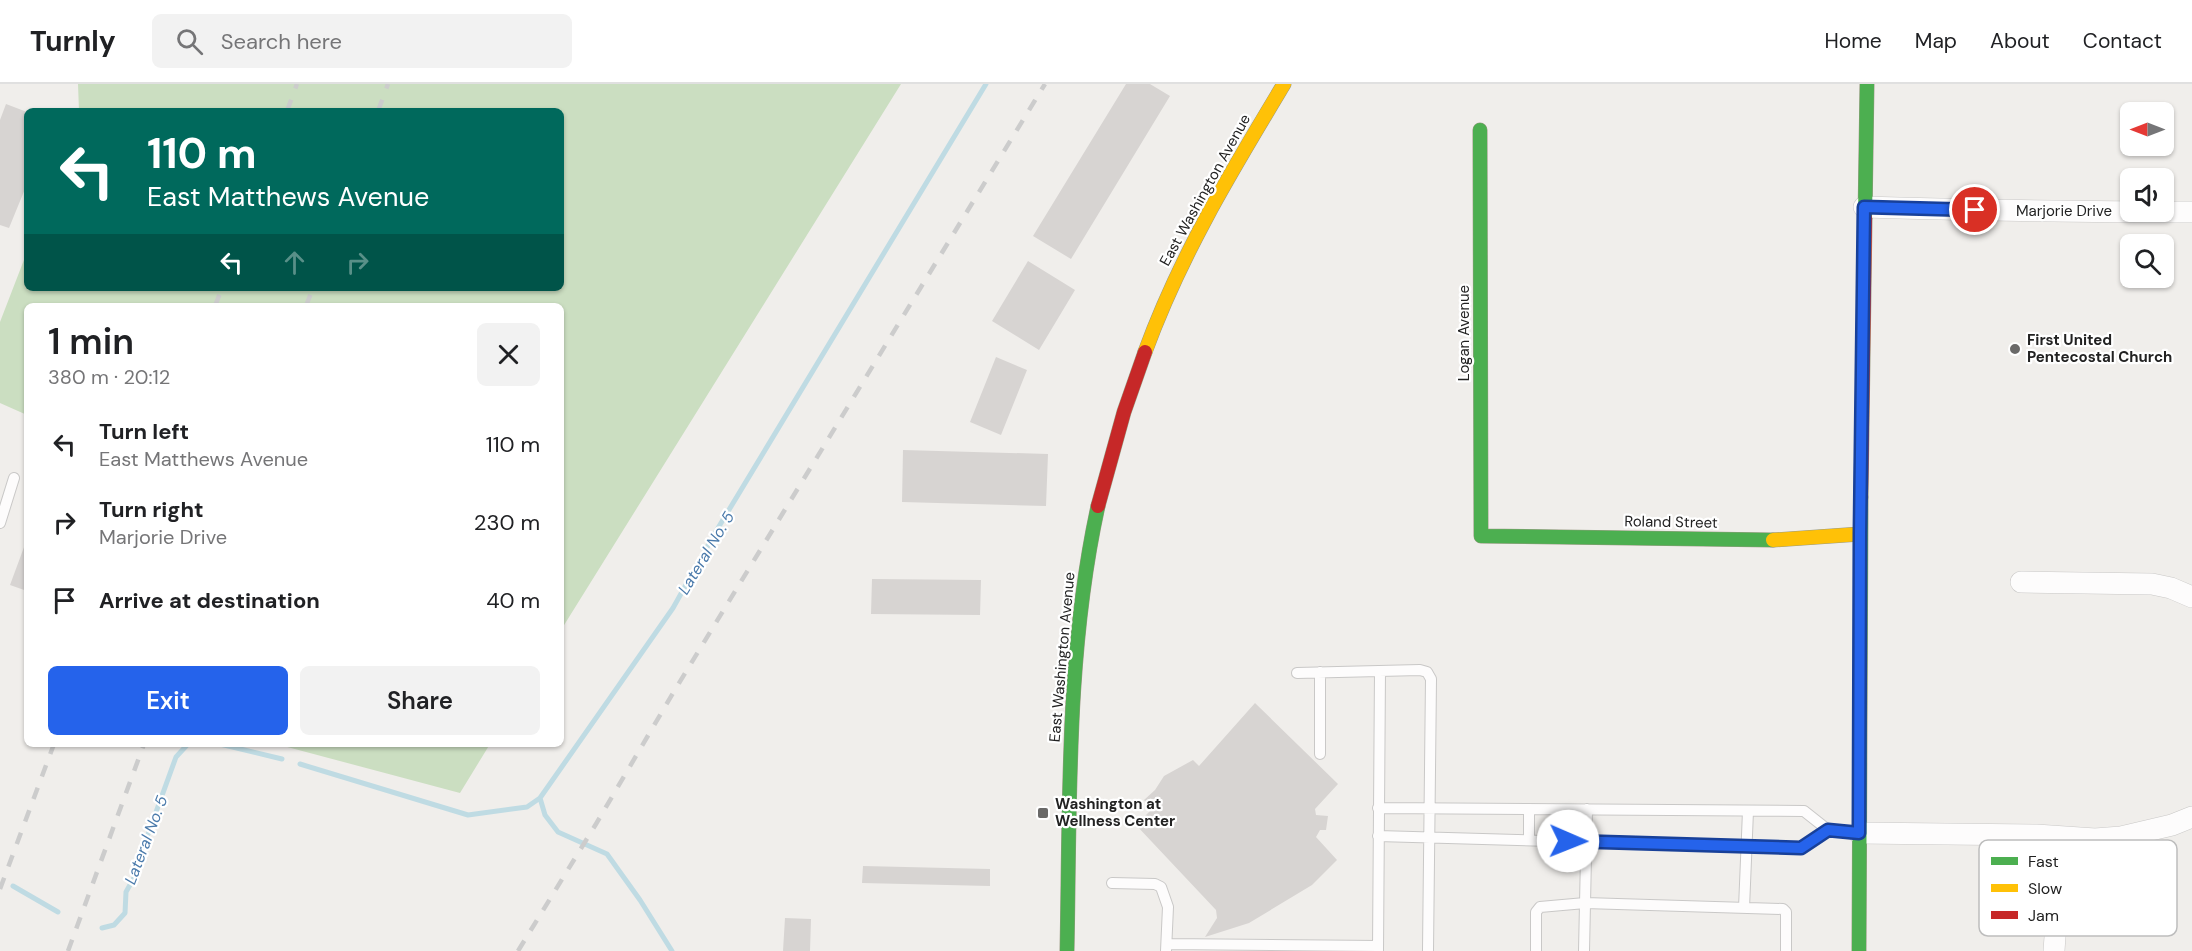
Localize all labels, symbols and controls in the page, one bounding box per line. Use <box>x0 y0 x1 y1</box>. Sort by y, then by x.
search box <box>152 14 572 68</box>
text: Turnly <box>30 23 116 60</box>
icon: search <box>173 25 206 58</box>
text: Search here <box>221 27 342 56</box>
text: Home <box>1824 27 1882 55</box>
text: Map <box>1915 27 1957 55</box>
text: About <box>1990 27 2050 55</box>
text: Contact <box>2083 27 2162 55</box>
north arrow <box>2120 102 2174 156</box>
map controls <box>2120 102 2174 288</box>
street label: East Washington Avenue <box>1155 111 1255 269</box>
text: 110 m <box>147 126 257 181</box>
icon: left <box>48 132 126 210</box>
button: sound <box>2120 168 2174 222</box>
text: East Matthews Avenue <box>147 179 429 214</box>
pin <box>1949 184 2000 235</box>
icon: arrive <box>1958 193 1991 226</box>
street label: Marjorie Drive <box>2016 201 2112 221</box>
button: search <box>2120 234 2174 288</box>
icon: left <box>215 246 248 279</box>
icon: ahead <box>278 246 311 279</box>
icon: right <box>341 246 374 279</box>
street label: Logan Avenue <box>1454 285 1474 381</box>
text: 1 min <box>48 318 134 365</box>
button: close <box>477 323 540 386</box>
place label: First United Pentecostal Church <box>2027 330 2172 367</box>
marker: First United Pentecostal Church <box>2008 342 2022 356</box>
text: 380 m · 20:12 <box>48 364 170 390</box>
text: Turn left <box>99 417 189 446</box>
icon: left <box>48 428 81 461</box>
text: 110 m <box>486 430 540 459</box>
text: East Matthews Avenue <box>99 446 308 472</box>
text: Turn right <box>99 495 204 524</box>
icon: right <box>48 506 81 539</box>
water label: Lateral No. 5 <box>673 507 739 598</box>
text: 230 m <box>474 508 540 537</box>
street label: Roland Street <box>1624 511 1718 533</box>
text: Marjorie Drive <box>99 524 227 550</box>
street label: East Washington Avenue <box>1045 571 1079 743</box>
icon: arrive <box>48 584 81 617</box>
text: Arrive at destination <box>99 586 320 615</box>
text: 40 m <box>486 586 540 615</box>
button: Exit <box>48 666 288 735</box>
button: Share <box>300 666 540 735</box>
water label: Lateral No. 5 <box>119 792 173 887</box>
place label: Washington at Wellness Center <box>1055 794 1175 831</box>
marker: Washington at Wellness Center <box>1036 806 1050 820</box>
position arrow <box>1536 809 1600 873</box>
legend <box>1979 840 2177 936</box>
text: Fast <box>2028 851 2059 872</box>
text: Slow <box>2028 878 2062 899</box>
text: Jam <box>2028 905 2059 926</box>

